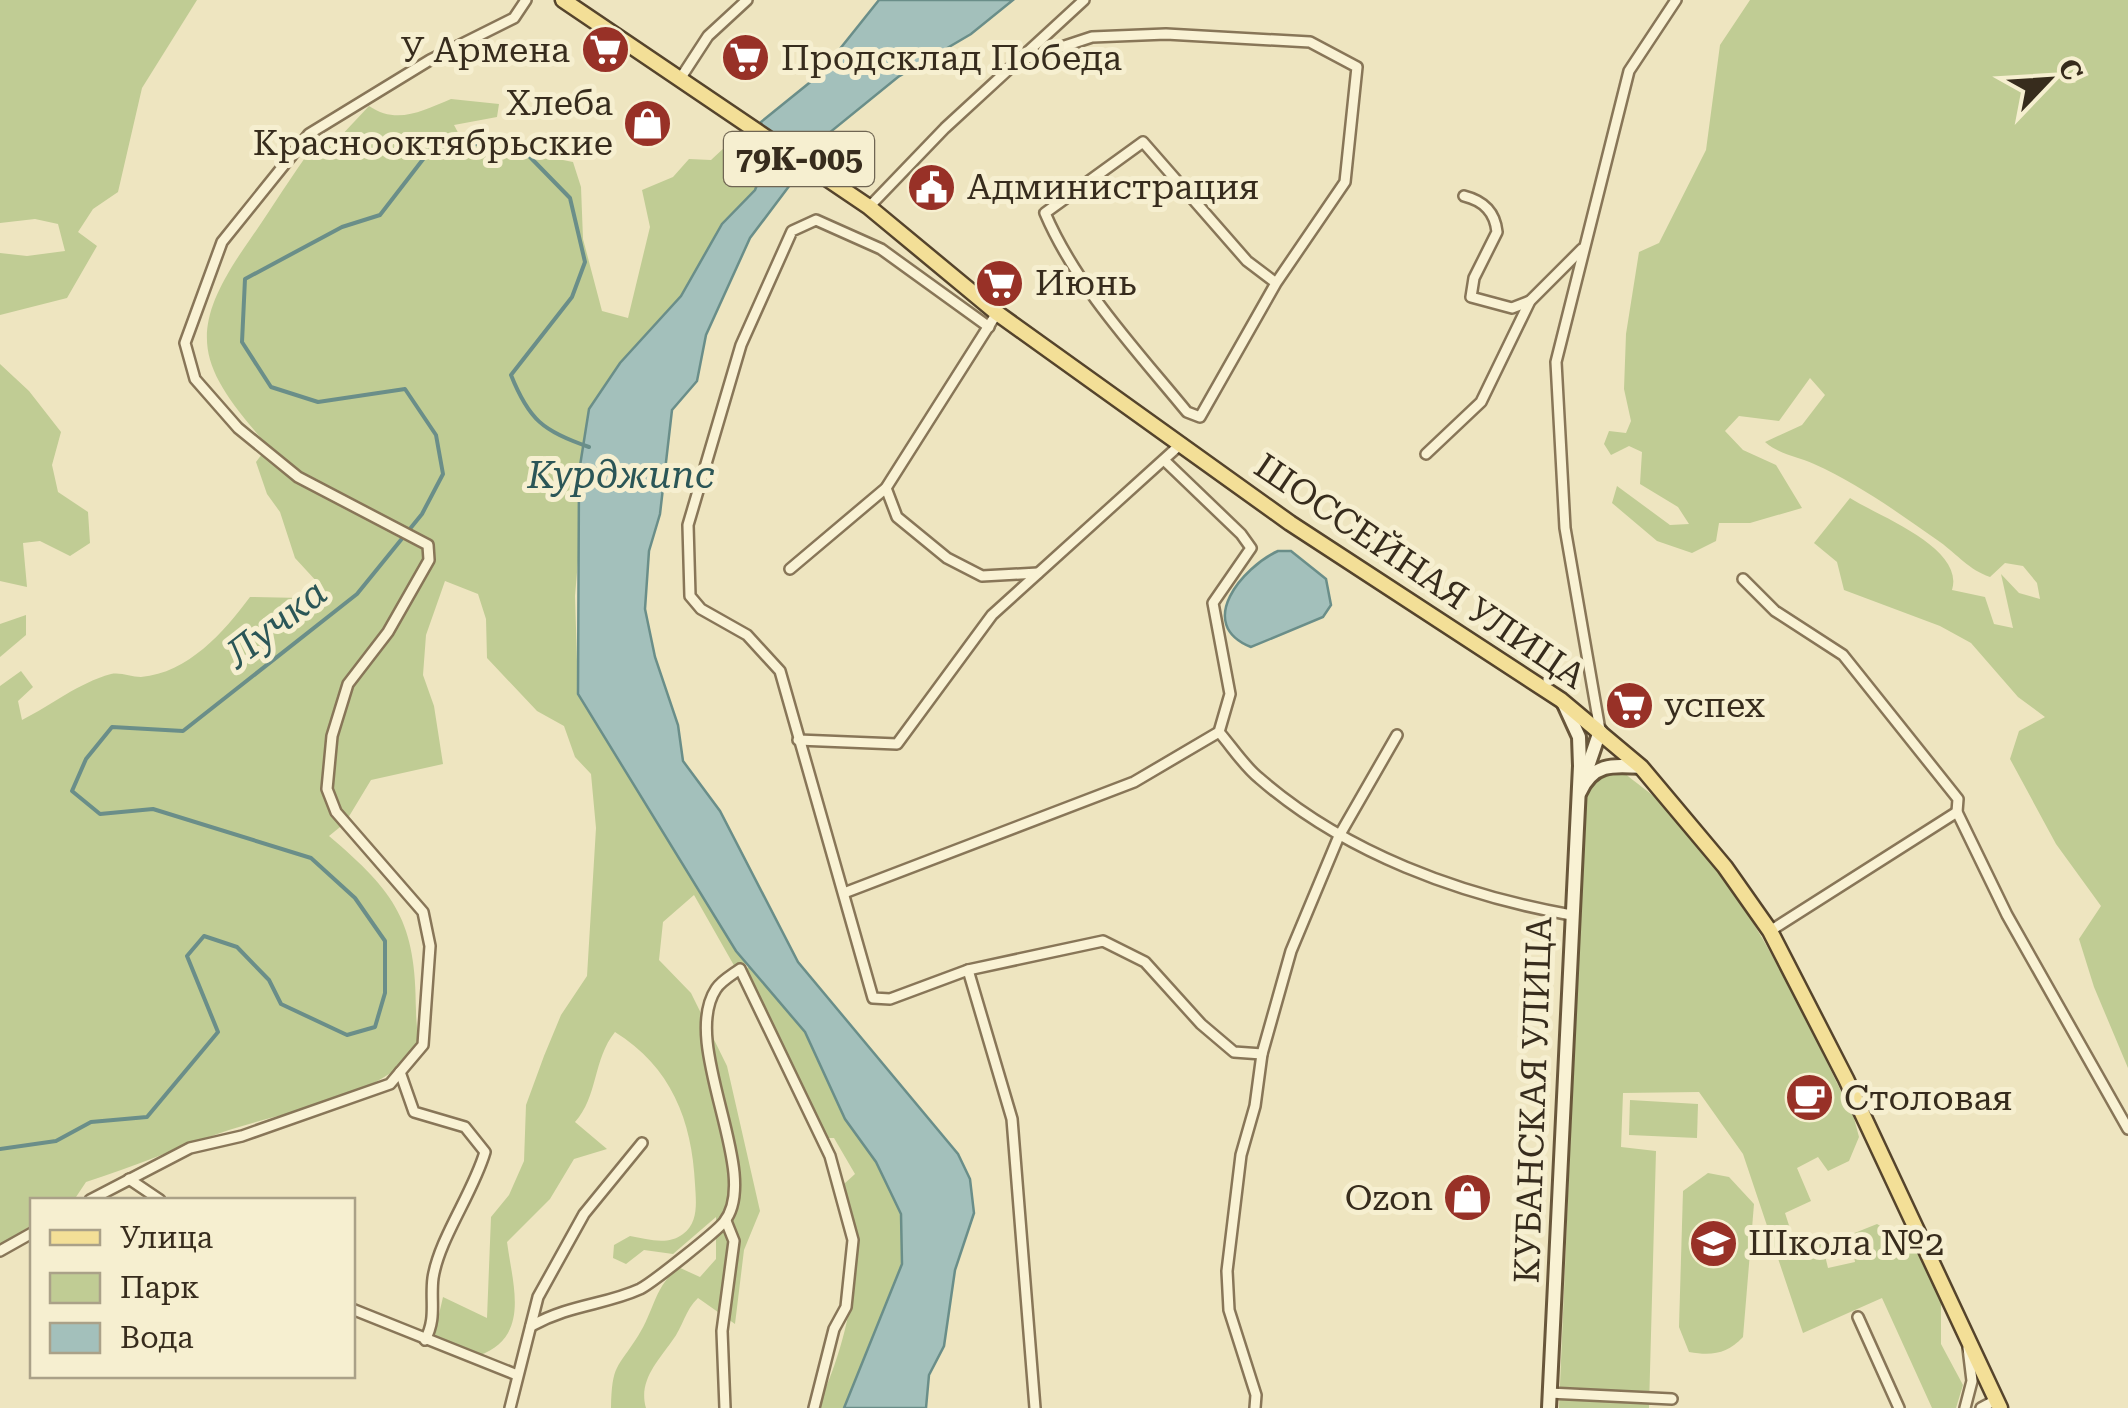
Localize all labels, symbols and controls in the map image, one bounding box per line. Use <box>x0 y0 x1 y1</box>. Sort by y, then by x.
supermarket icon: У Армена <box>579 24 631 76</box>
place label: У Армена <box>401 30 570 71</box>
north arrow <box>1998 30 2098 130</box>
supermarket icon: Продсклад Победа <box>720 32 772 84</box>
place label: Продсклад Победа <box>781 38 1122 79</box>
text: С <box>2051 54 2089 86</box>
place label: Хлеба Краснооктябрьские <box>253 83 613 164</box>
shop icon: Хлеба Краснооктябрьские <box>622 97 674 149</box>
road number: 79К-005 <box>724 132 874 186</box>
public building icon: Администрация <box>906 161 958 213</box>
place label: Администрация <box>967 167 1259 208</box>
supermarket icon: Июнь <box>974 257 1026 309</box>
place label: Июнь <box>1035 263 1136 304</box>
street label: ШОССЕЙНАЯ УЛИЦА <box>1247 445 1593 698</box>
water label: Курджипс <box>526 453 715 497</box>
water label: Лучка <box>215 570 335 677</box>
supermarket icon: успех <box>1603 679 1655 731</box>
place label: успех <box>1664 685 1765 726</box>
street label: КУБАНСКАЯ УЛИЦА <box>1507 916 1560 1284</box>
cafe icon: Столовая <box>1783 1072 1835 1124</box>
place label: Столовая <box>1844 1078 2012 1119</box>
shop icon: Ozon <box>1442 1172 1494 1224</box>
place label: Ozon <box>1345 1178 1433 1219</box>
legend <box>30 1198 355 1378</box>
school or university icon: Школа №2 <box>1687 1217 1739 1269</box>
text: Улица <box>120 1220 213 1255</box>
place label: Школа №2 <box>1748 1223 1944 1264</box>
text: Парк <box>120 1270 199 1305</box>
text: Вода <box>120 1320 194 1355</box>

